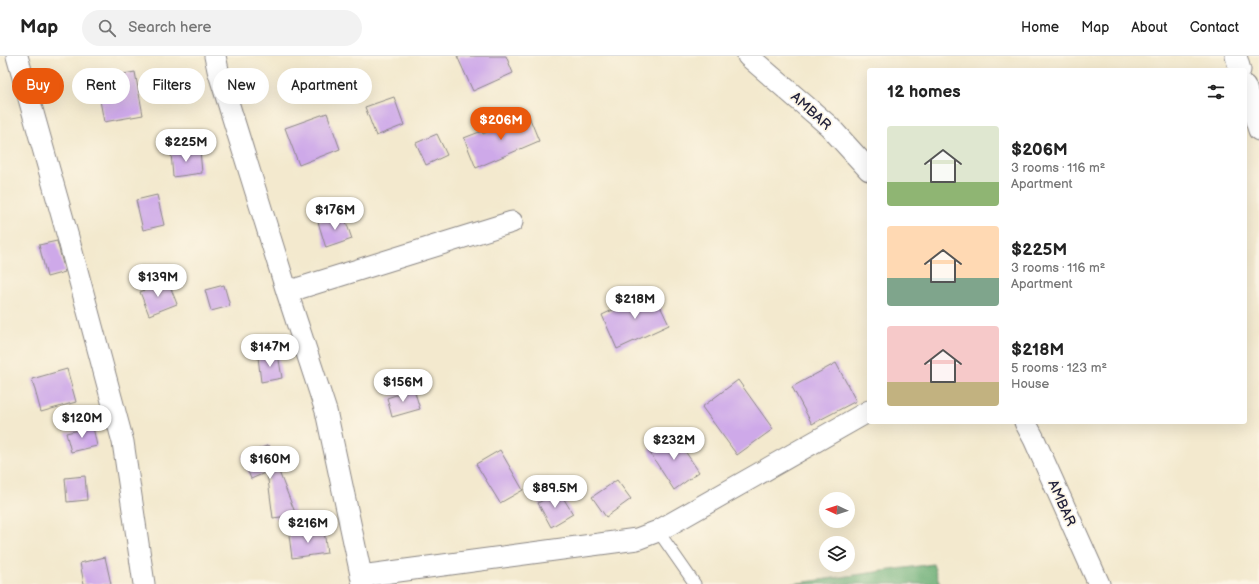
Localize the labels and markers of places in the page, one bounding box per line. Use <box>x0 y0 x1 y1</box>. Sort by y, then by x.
pin: $206M <box>473 107 529 141</box>
pin: $225M <box>158 129 214 163</box>
pin: $176M <box>307 197 363 231</box>
pin: $139M <box>130 264 186 298</box>
pin: $218M <box>607 286 663 320</box>
pin: $147M <box>242 334 298 368</box>
pin: $156M <box>375 369 431 403</box>
pin: $120M <box>54 405 110 439</box>
pin: $232M <box>646 427 702 461</box>
pin: $160M <box>242 446 298 480</box>
pin: $89.5M <box>522 475 588 509</box>
pin: $216M <box>280 510 336 544</box>

